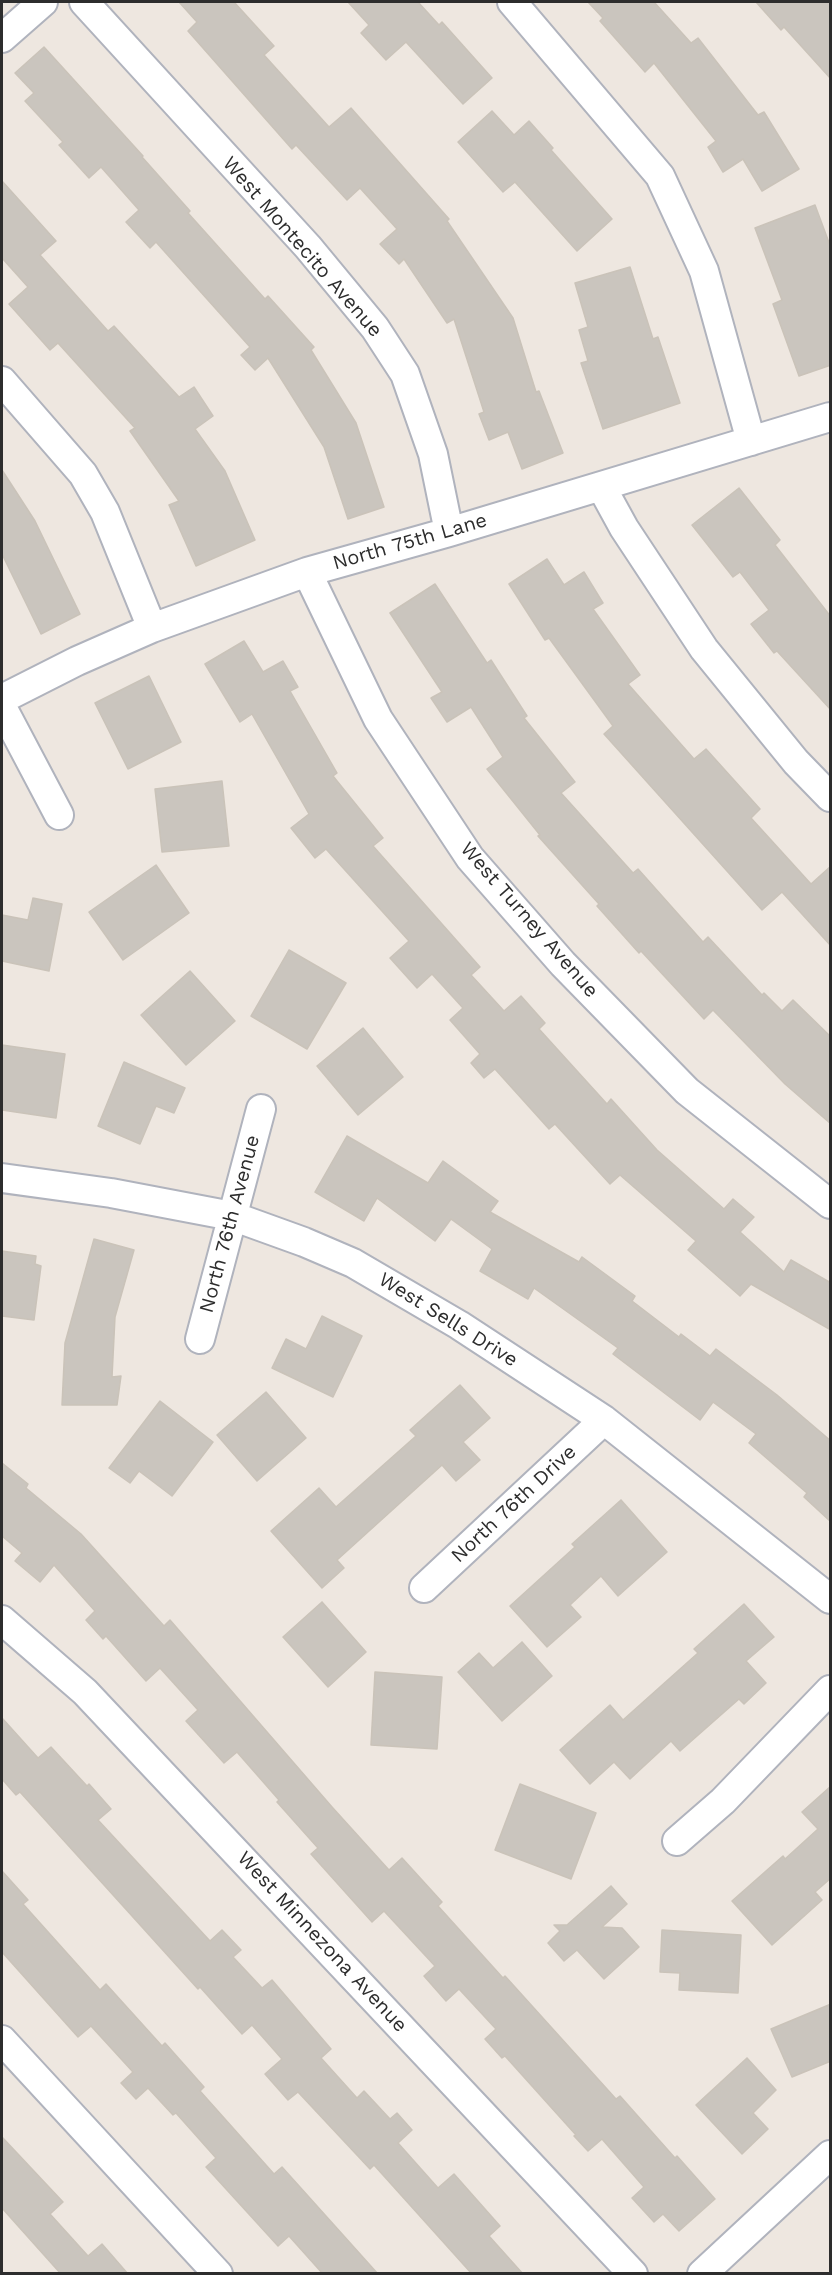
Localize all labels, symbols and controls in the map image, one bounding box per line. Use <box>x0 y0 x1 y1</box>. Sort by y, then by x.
street label: West Montecito Avenue <box>217 152 387 342</box>
street label: North 75th Lane <box>330 509 490 575</box>
street label: West Turney Avenue <box>455 837 603 1003</box>
street label: North 76th Avenue <box>195 1133 265 1315</box>
street label: West Sells Drive <box>374 1268 522 1372</box>
street label: North 76th Drive <box>447 1440 581 1568</box>
street label: West Minnezona Avenue <box>232 1847 412 2037</box>

